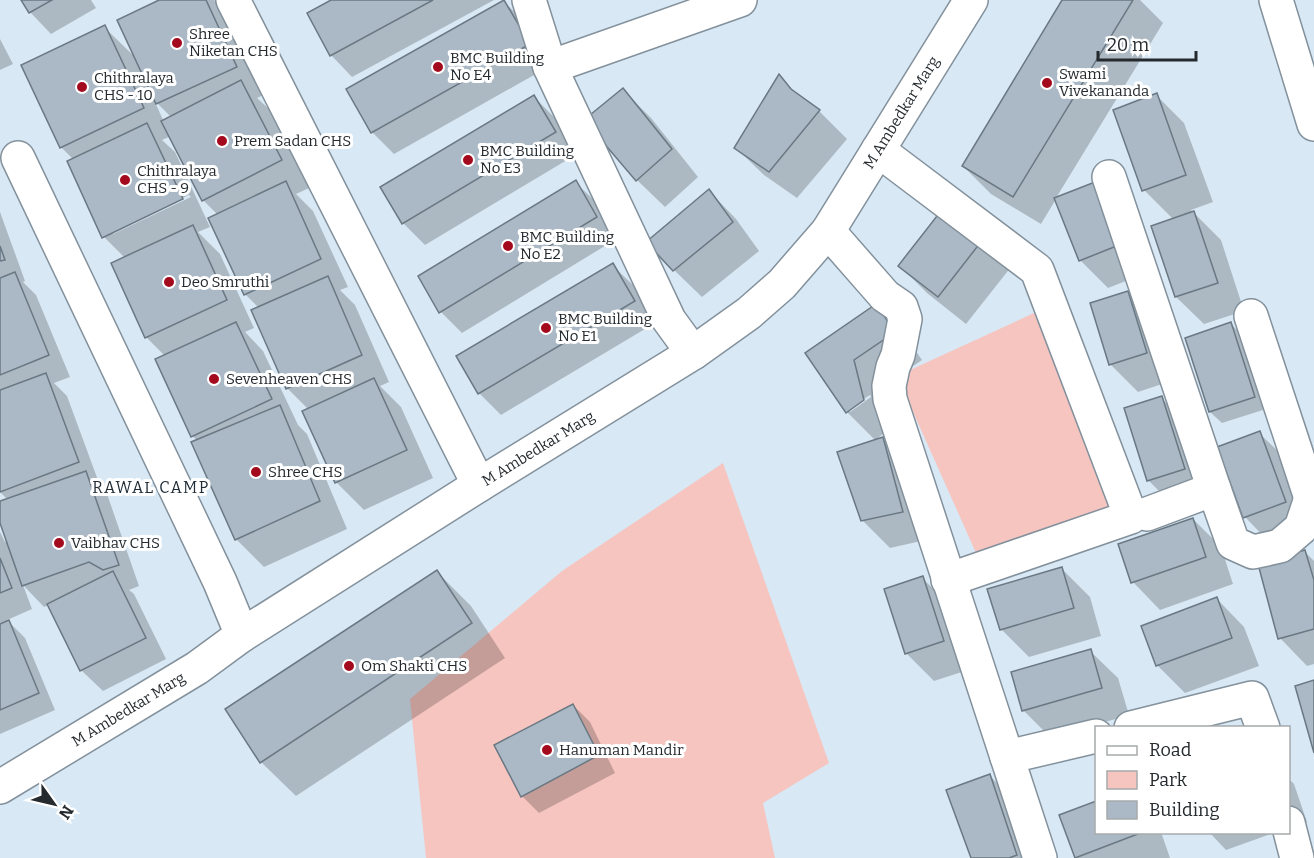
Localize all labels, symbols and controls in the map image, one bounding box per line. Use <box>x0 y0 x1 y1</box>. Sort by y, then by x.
scale bar <box>1098 24 1196 62</box>
place label: Shree Niketan CHS <box>189 25 278 60</box>
text: 20 m <box>1107 34 1149 56</box>
marker: Shree Niketan CHS <box>170 36 184 50</box>
place label: BMC Building No E4 <box>450 49 544 84</box>
street label: M Ambedkar Marg <box>860 53 943 172</box>
marker: BMC Building No E4 <box>431 60 445 74</box>
place label: Swami Vivekananda <box>1059 65 1149 100</box>
place label: Chithralaya CHS - 10 <box>94 69 174 104</box>
marker: Swami Vivekananda <box>1040 76 1054 90</box>
marker: Chithralaya CHS - 10 <box>75 80 89 94</box>
place label: Prem Sadan CHS <box>234 132 351 150</box>
marker: Prem Sadan CHS <box>215 134 229 148</box>
place label: BMC Building No E3 <box>480 142 574 177</box>
marker: BMC Building No E3 <box>461 153 475 167</box>
place label: Chithralaya CHS - 9 <box>137 162 217 197</box>
marker: Chithralaya CHS - 9 <box>118 173 132 187</box>
place label: BMC Building No E2 <box>520 228 614 263</box>
marker: BMC Building No E2 <box>501 239 515 253</box>
place label: Deo Smruthi <box>181 273 270 291</box>
marker: Deo Smruthi <box>162 275 176 289</box>
place label: BMC Building No E1 <box>558 310 652 345</box>
marker: BMC Building No E1 <box>539 321 553 335</box>
place label: Sevenheaven CHS <box>226 370 352 388</box>
marker: Sevenheaven CHS <box>207 372 221 386</box>
street label: M Ambedkar Marg <box>479 407 598 490</box>
place label: Shree CHS <box>268 463 342 481</box>
marker: Shree CHS <box>249 465 263 479</box>
district label: RAWAL CAMP <box>92 478 210 497</box>
place label: Vaibhav CHS <box>71 534 160 552</box>
marker: Vaibhav CHS <box>52 536 66 550</box>
place label: Om Shakti CHS <box>361 657 467 675</box>
marker: Om Shakti CHS <box>342 659 356 673</box>
street label: M Ambedkar Marg <box>69 668 188 750</box>
legend <box>1095 726 1290 834</box>
text: Road <box>1149 739 1192 761</box>
place label: Hanuman Mandir <box>559 741 684 759</box>
marker: Hanuman Mandir <box>540 743 554 757</box>
text: Park <box>1149 769 1188 791</box>
north arrow <box>24 774 84 834</box>
text: Building <box>1149 799 1220 821</box>
text: N <box>55 802 77 823</box>

